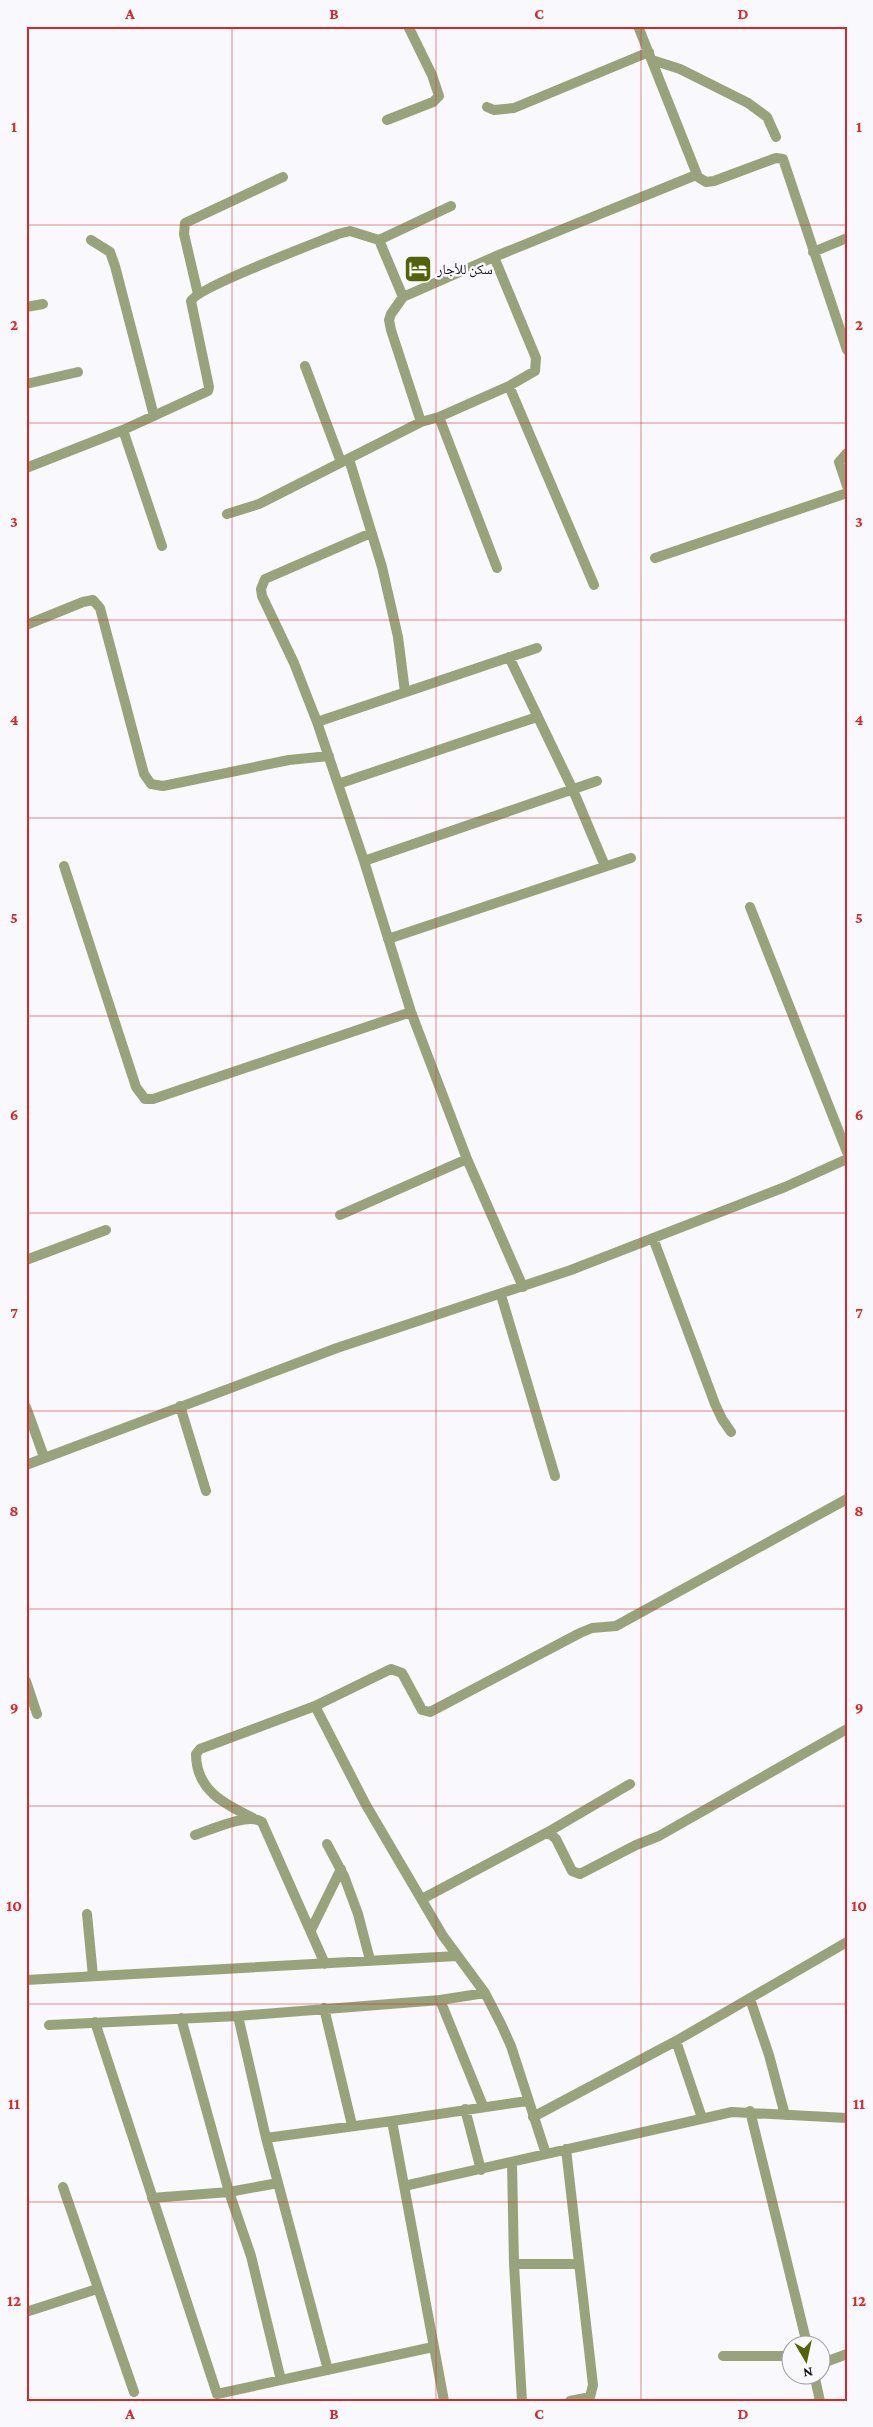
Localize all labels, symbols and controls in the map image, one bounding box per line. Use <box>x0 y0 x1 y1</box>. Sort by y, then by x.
text: A <box>124 5 135 22</box>
text: B <box>329 5 339 22</box>
text: C <box>534 5 544 22</box>
text: D <box>737 5 749 22</box>
text: 1 <box>11 118 17 135</box>
text: 1 <box>856 118 862 135</box>
hotel icon: سكن للأجار <box>403 254 433 284</box>
place label: سكن للأجار <box>436 261 493 278</box>
text: 2 <box>10 316 18 333</box>
text: 2 <box>855 316 863 333</box>
text: 3 <box>10 513 18 530</box>
text: 3 <box>855 513 863 530</box>
text: 4 <box>10 711 19 728</box>
text: 4 <box>855 711 864 728</box>
text: 5 <box>10 909 18 926</box>
text: 5 <box>855 909 863 926</box>
text: 6 <box>10 1106 18 1123</box>
text: 6 <box>855 1106 863 1123</box>
text: 7 <box>10 1304 18 1321</box>
text: 7 <box>855 1304 863 1321</box>
text: 8 <box>9 1502 19 1519</box>
text: 8 <box>854 1502 864 1519</box>
text: 9 <box>10 1699 18 1716</box>
text: 9 <box>855 1699 863 1716</box>
text: 10 <box>6 1897 22 1914</box>
text: 10 <box>851 1897 867 1914</box>
text: 11 <box>8 2095 20 2112</box>
text: 11 <box>853 2095 865 2112</box>
text: 12 <box>7 2292 21 2309</box>
text: 12 <box>852 2292 866 2309</box>
north arrow <box>780 2334 830 2384</box>
text: N <box>802 2364 814 2382</box>
text: A <box>124 2405 135 2422</box>
text: B <box>329 2405 339 2422</box>
text: C <box>534 2405 544 2422</box>
text: D <box>737 2405 749 2422</box>

